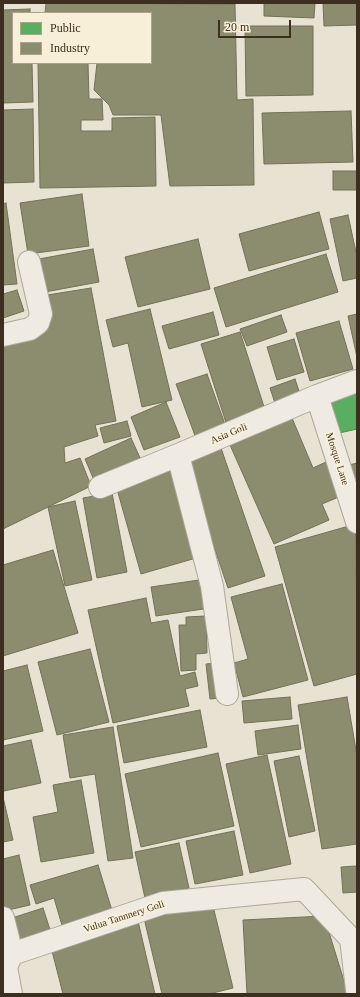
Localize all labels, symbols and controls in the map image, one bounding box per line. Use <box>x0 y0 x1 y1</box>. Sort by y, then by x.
legend <box>12 12 152 64</box>
scale bar <box>220 12 293 38</box>
text: 20 m <box>225 20 249 34</box>
text: Public <box>50 21 81 35</box>
text: Industry <box>50 41 90 55</box>
street label: Asia Goli <box>209 421 249 447</box>
street label: Mosque Lane <box>323 431 351 487</box>
street label: Vulua Tannnery Goli <box>82 898 166 936</box>

